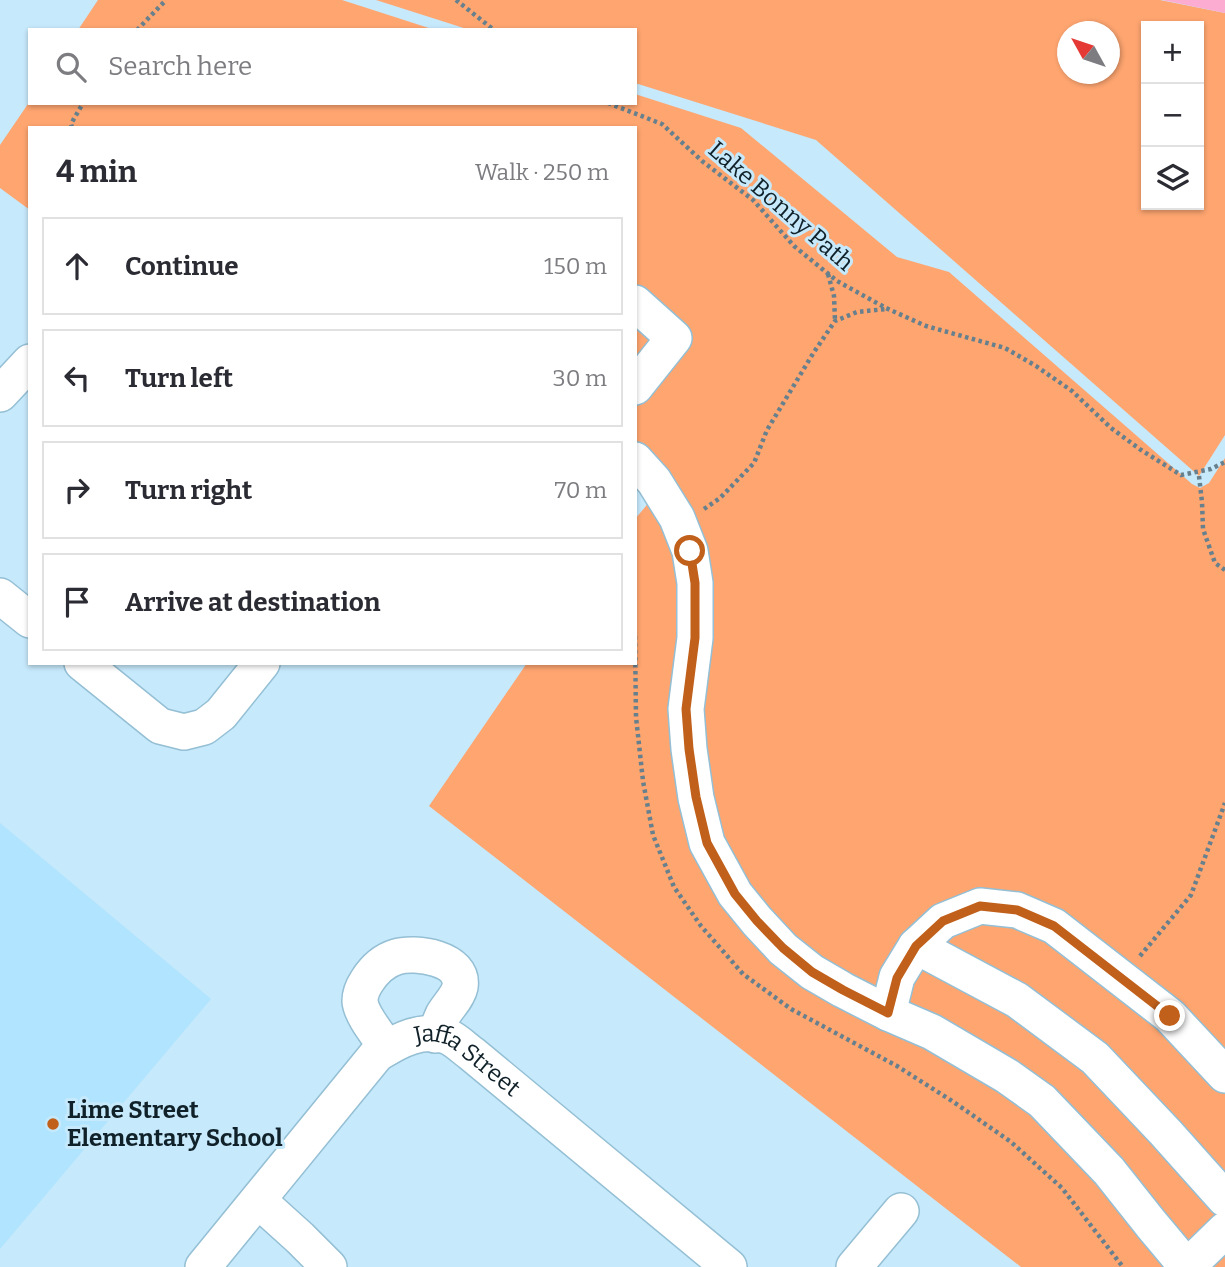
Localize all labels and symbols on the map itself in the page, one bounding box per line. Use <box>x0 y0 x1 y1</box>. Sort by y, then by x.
north arrow <box>1057 21 1120 84</box>
street label: Lake Bonny Path <box>703 135 859 277</box>
route start <box>674 535 705 566</box>
route end <box>1154 1000 1185 1031</box>
street label: Jaffa Street <box>410 1019 526 1102</box>
place label: Lime Street Elementary School <box>67 1096 283 1152</box>
marker: Lime Street Elementary School <box>45 1116 61 1132</box>

